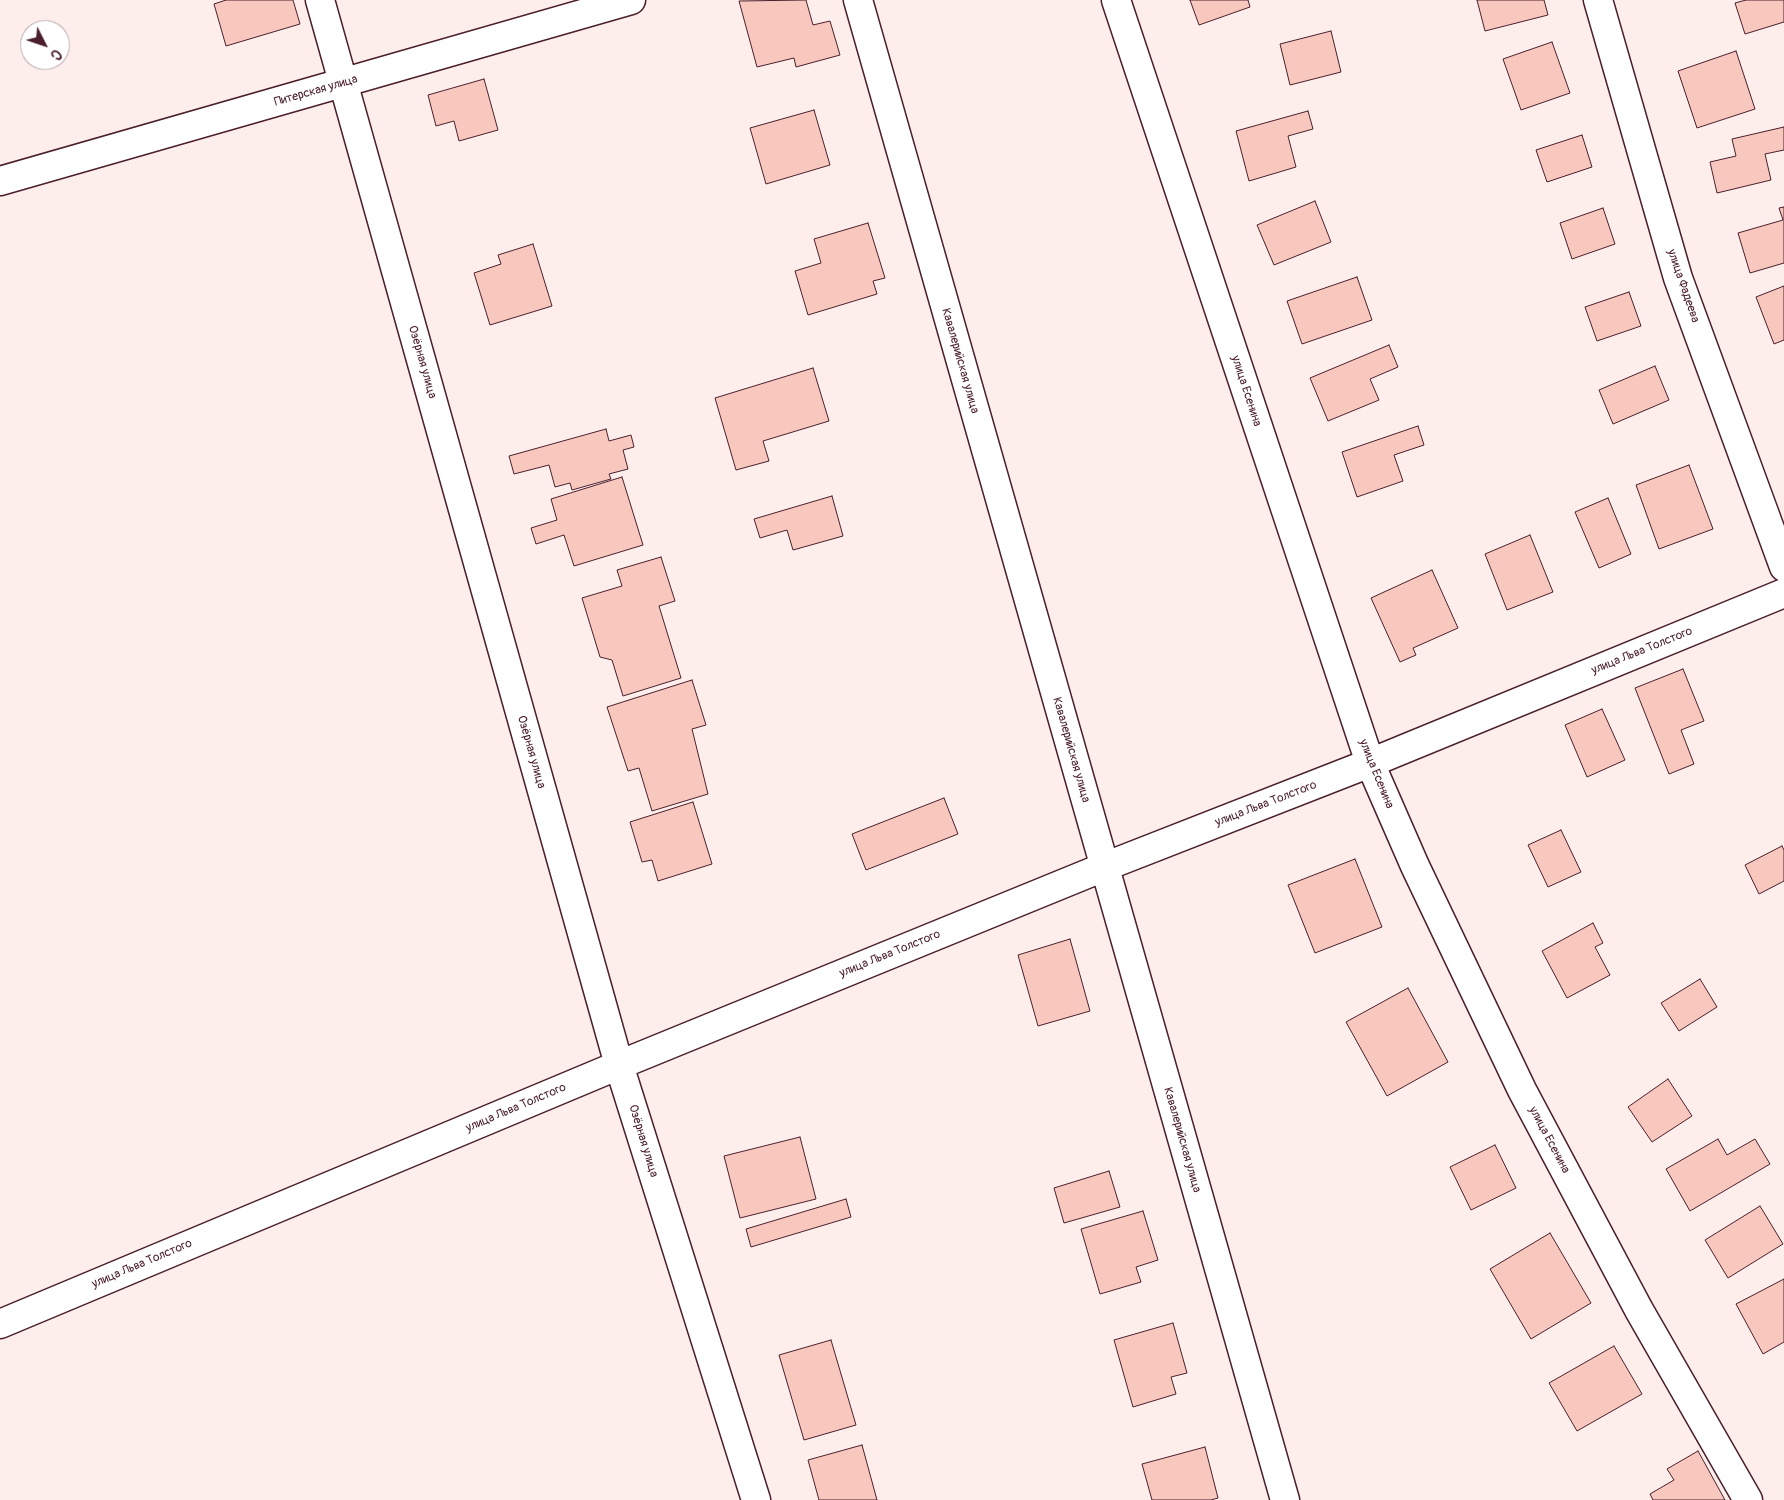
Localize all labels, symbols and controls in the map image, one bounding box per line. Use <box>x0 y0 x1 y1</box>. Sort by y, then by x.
north arrow <box>20 20 70 70</box>
text: С <box>47 46 65 63</box>
street label: Питерская улица <box>273 72 359 110</box>
street label: улица Фадеева <box>1664 247 1702 325</box>
street label: Кавалерийская улица <box>938 307 982 415</box>
street label: Озёрная улица <box>405 324 439 400</box>
street label: улица Есенина <box>1228 354 1264 428</box>
street label: улица Льва Толстого <box>1589 624 1695 678</box>
street label: Кавалерийская улица <box>1049 696 1093 804</box>
street label: Озёрная улица <box>514 714 548 790</box>
street label: улица Есенина <box>1356 737 1396 811</box>
street label: улица Льва Толстого <box>1213 778 1319 830</box>
street label: улица Льва Толстого <box>837 927 943 981</box>
street label: улица Льва Толстого <box>464 1080 568 1136</box>
street label: Кавалерийская улица <box>1160 1086 1204 1194</box>
street label: Озёрная улица <box>625 1103 661 1179</box>
street label: улица Есенина <box>1525 1104 1573 1176</box>
street label: улица Льва Толстого <box>90 1236 194 1292</box>

